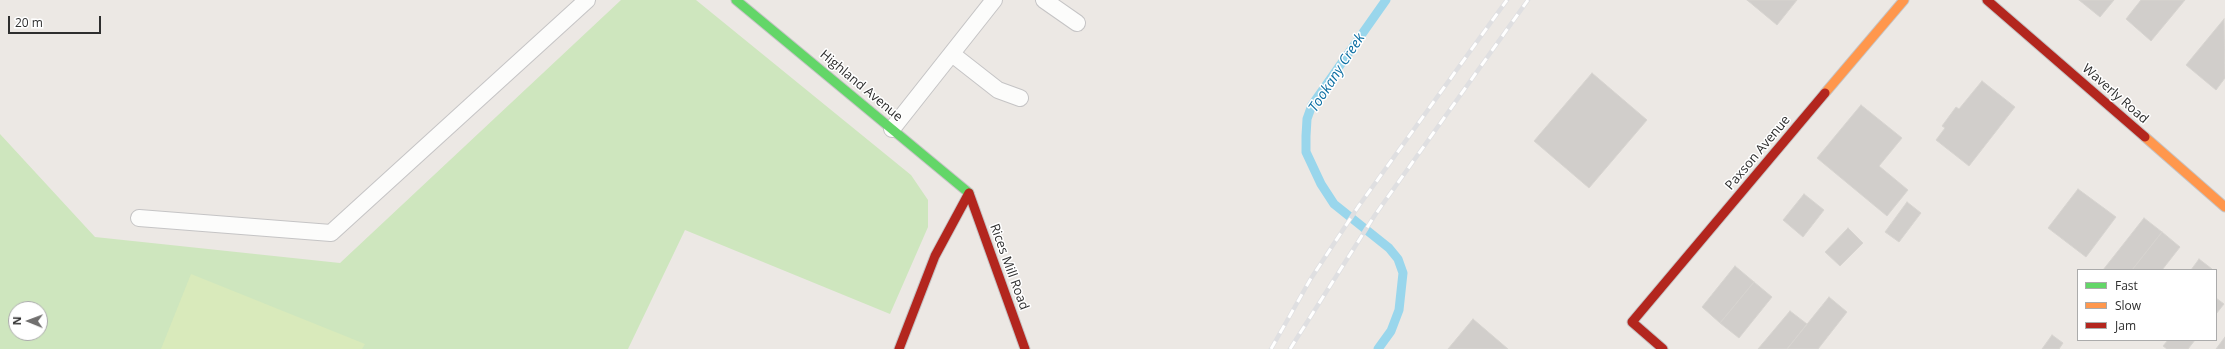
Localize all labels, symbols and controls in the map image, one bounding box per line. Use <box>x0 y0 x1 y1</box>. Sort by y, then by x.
scale bar <box>10 8 103 34</box>
text: 20 m <box>15 14 43 31</box>
water label: Tookany Creek <box>1305 31 1369 115</box>
street label: Highland Avenue <box>817 47 905 125</box>
street label: Waverly Road <box>2079 61 2151 127</box>
street label: Paxson Avenue <box>1722 113 1794 193</box>
street label: Rices Mill Road <box>986 222 1032 312</box>
legend <box>2077 269 2217 341</box>
text: Fast <box>2115 277 2138 294</box>
text: Slow <box>2115 297 2141 314</box>
north arrow <box>8 301 48 341</box>
text: N <box>9 316 24 325</box>
text: Jam <box>2115 317 2136 334</box>

